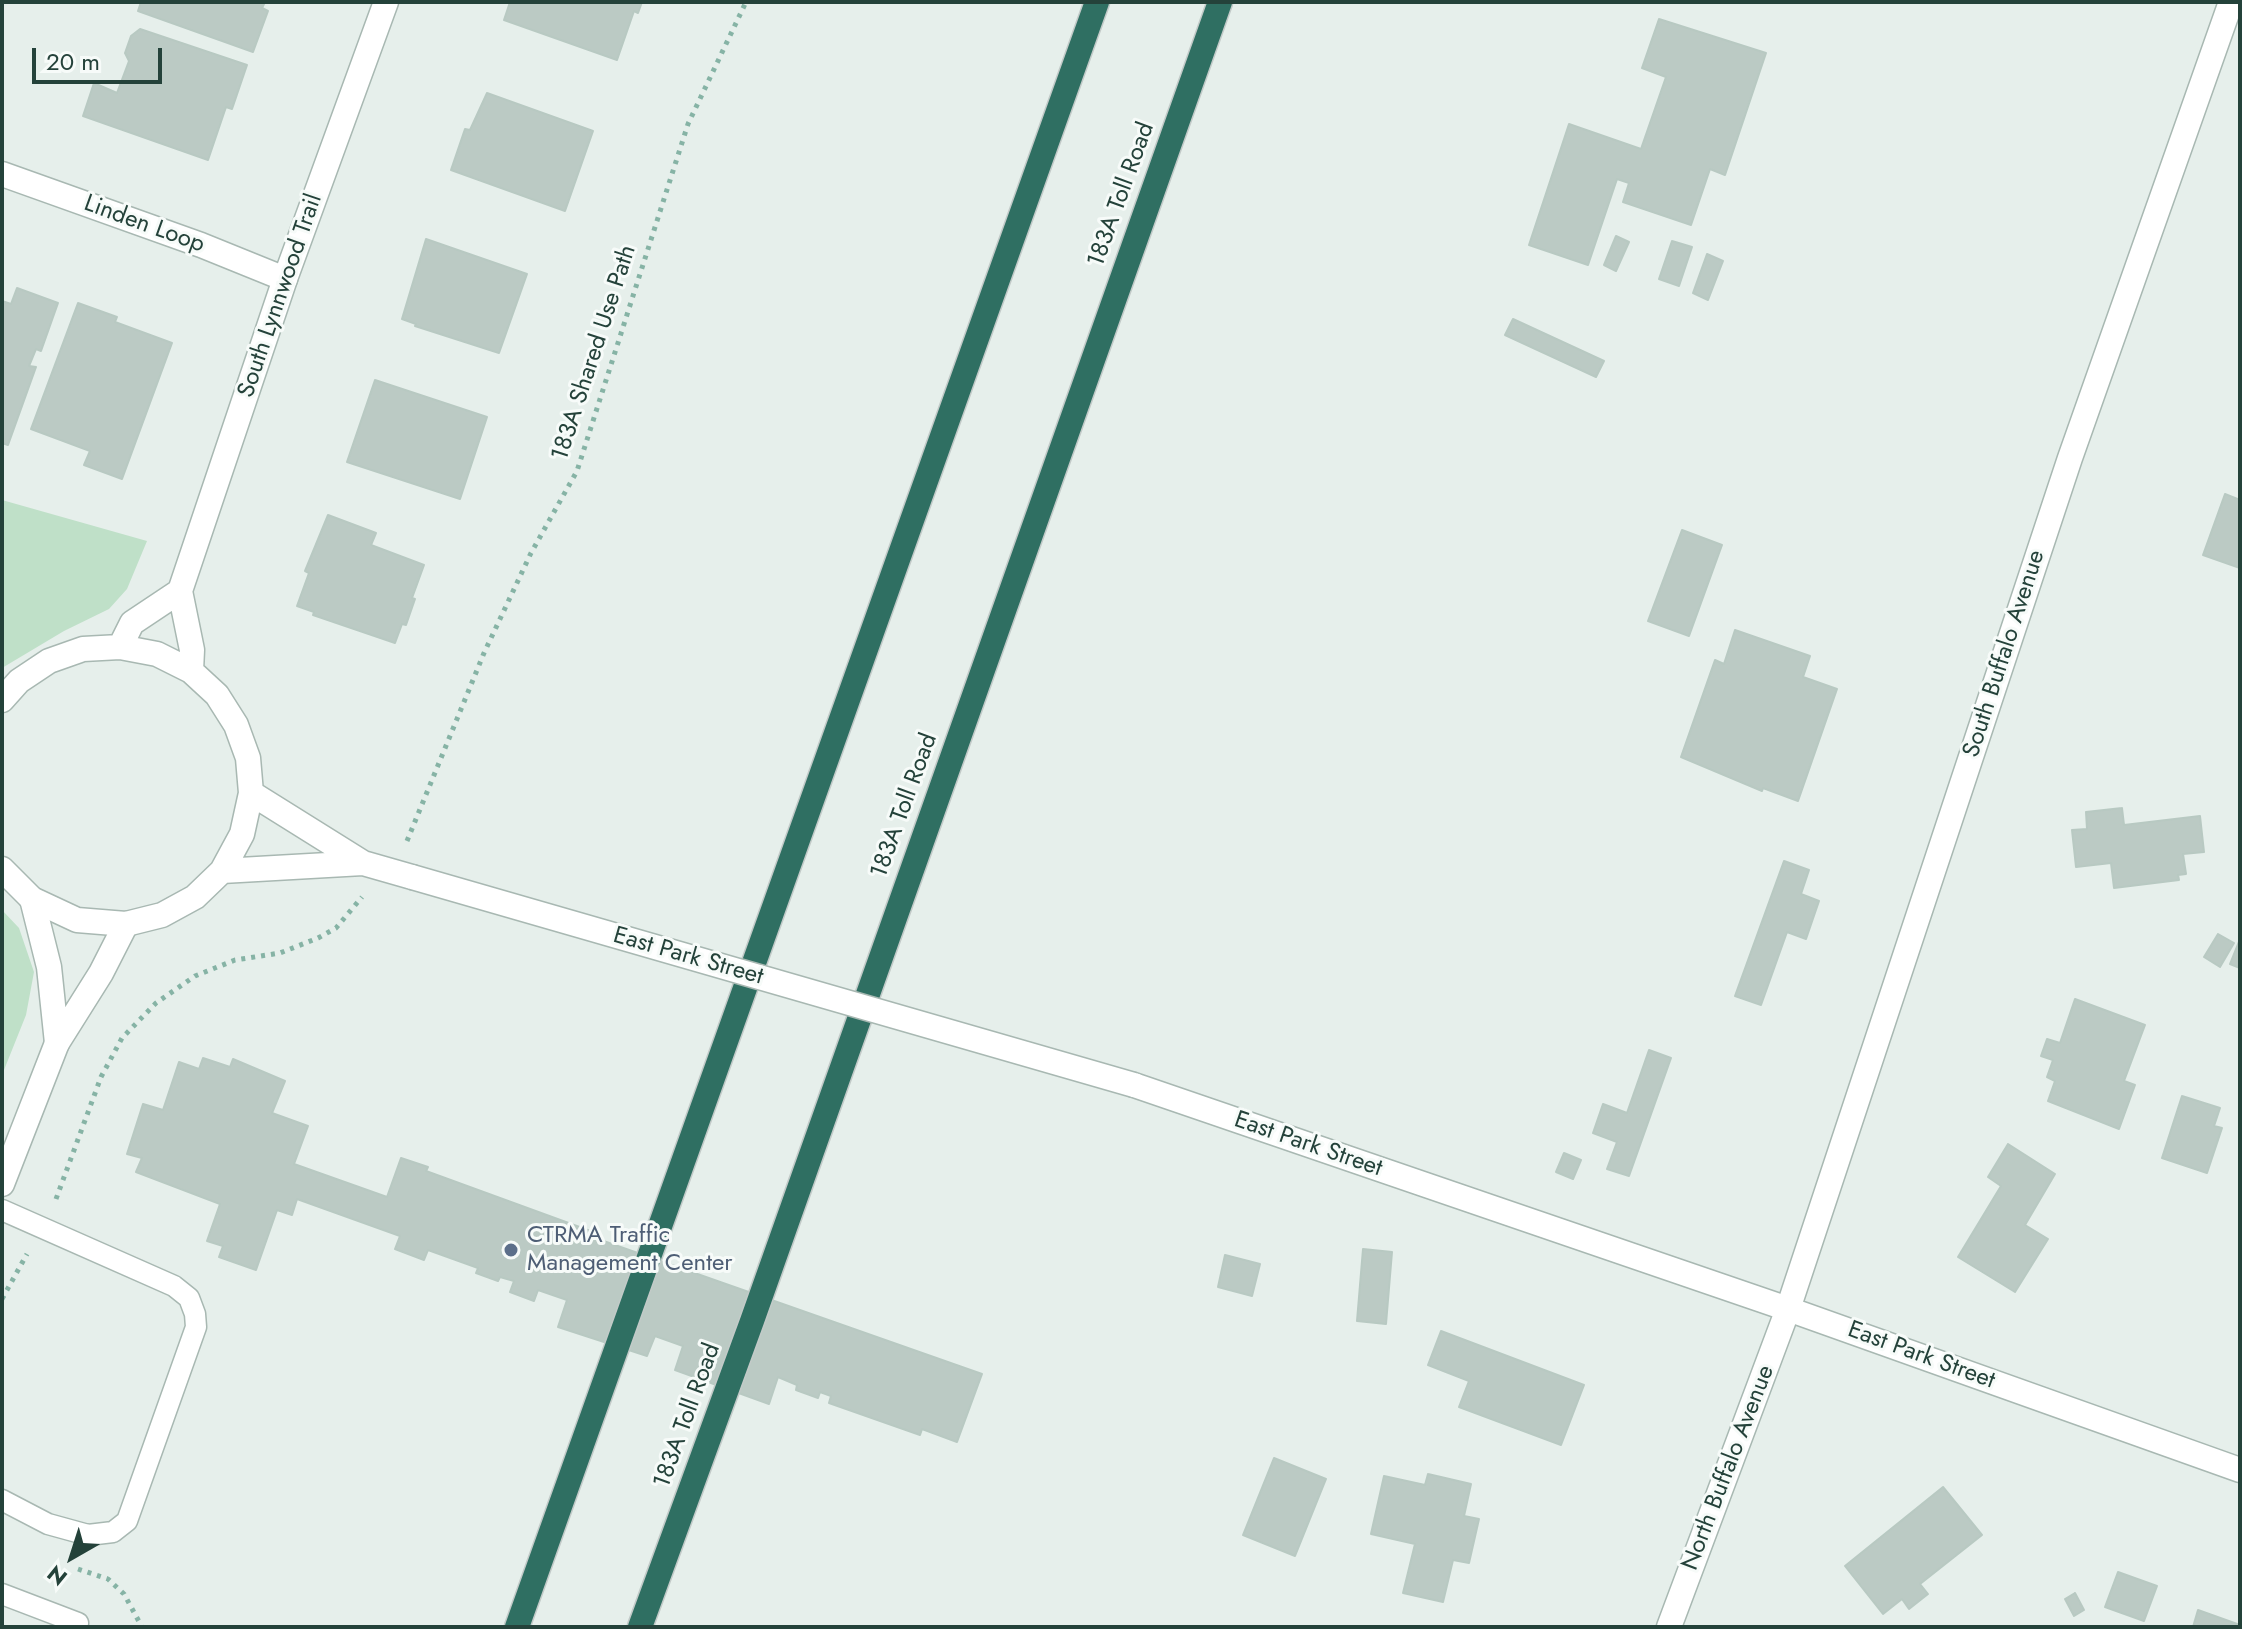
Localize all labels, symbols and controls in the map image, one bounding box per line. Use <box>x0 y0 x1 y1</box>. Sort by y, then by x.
scale bar <box>36 32 166 82</box>
text: 20 m <box>46 44 100 79</box>
street label: 183A Toll Road <box>1083 119 1161 271</box>
street label: Linden Loop <box>80 190 208 260</box>
street label: South Lynnwood Trail <box>233 190 329 402</box>
street label: 183A Shared Use Path <box>547 242 643 464</box>
street label: South Buffalo Avenue <box>1958 547 2052 761</box>
street label: 183A Toll Road <box>866 730 944 882</box>
street label: East Park Street <box>610 922 766 992</box>
street label: East Park Street <box>1230 1106 1386 1184</box>
place label: CTRMA Traffic Management Center <box>527 1222 733 1278</box>
marker: CTRMA Traffic Management Center <box>502 1241 520 1259</box>
street label: East Park Street <box>1843 1316 1999 1396</box>
street label: 183A Toll Road <box>649 1340 727 1492</box>
street label: North Buffalo Avenue <box>1677 1361 1781 1575</box>
north arrow <box>32 1517 112 1597</box>
text: N <box>40 1558 74 1594</box>

